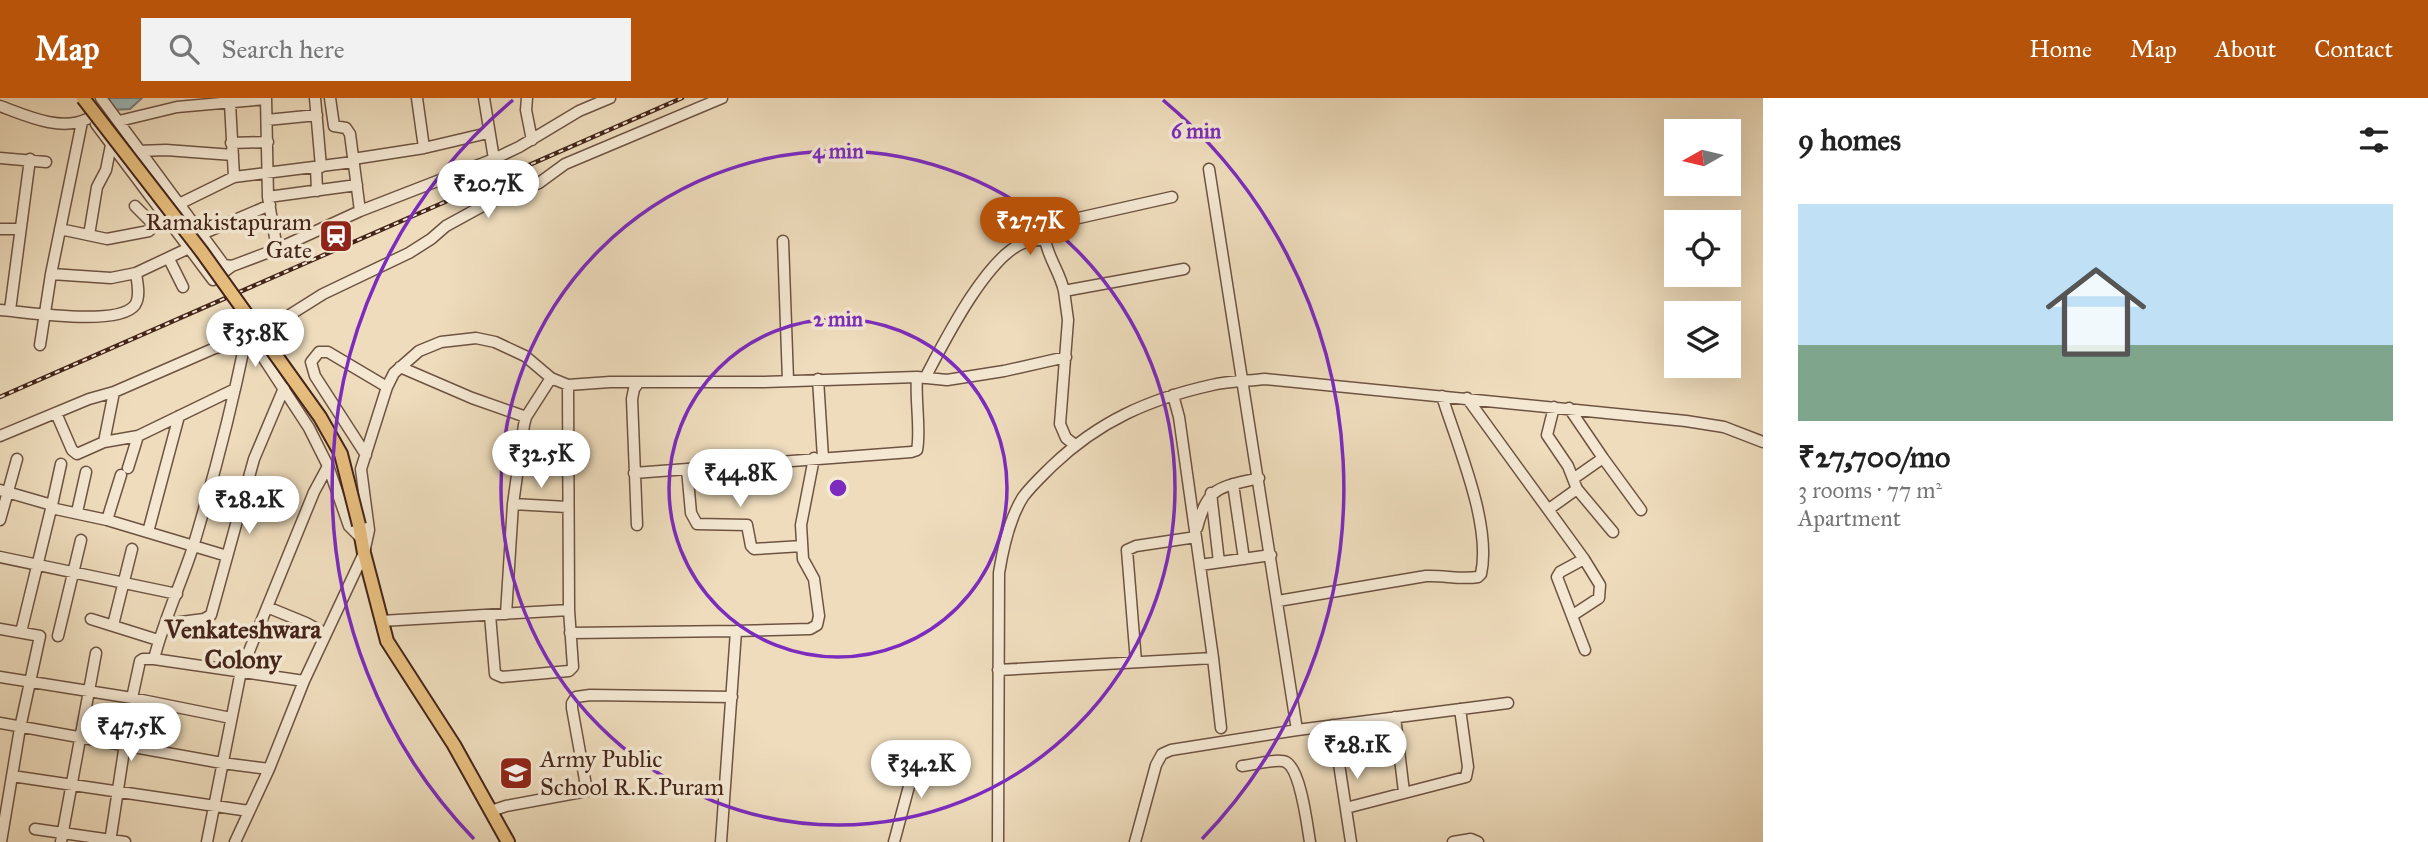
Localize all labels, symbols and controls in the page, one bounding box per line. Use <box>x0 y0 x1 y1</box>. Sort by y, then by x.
search box <box>141 18 631 81</box>
text: Map <box>35 29 99 69</box>
icon: search <box>165 30 203 68</box>
text: Search here <box>221 33 345 65</box>
text: Home <box>2029 34 2092 64</box>
text: Map <box>2130 34 2177 64</box>
text: About <box>2215 34 2276 64</box>
text: Contact <box>2314 34 2393 64</box>
text: 6 min <box>1171 118 1222 144</box>
north arrow <box>1664 119 1741 196</box>
map controls <box>1664 119 1741 378</box>
icon: filters <box>2355 121 2393 159</box>
text: 9 homes <box>1798 122 1901 158</box>
text: 4 min <box>812 138 864 164</box>
pin: ₹20.7K <box>431 160 545 220</box>
text: ₹20.7K <box>453 169 523 197</box>
pin: ₹27.7K <box>973 198 1087 257</box>
text: ₹27.7K <box>996 206 1064 234</box>
place label: Ramakistapuram Gate <box>145 207 312 265</box>
button: locate <box>1664 210 1741 287</box>
station icon: Ramakistapuram Gate <box>317 217 355 255</box>
icon: home <box>2033 249 2159 375</box>
button: layers <box>1664 301 1741 378</box>
text: 2 min <box>813 306 863 332</box>
pin: ₹35.8K <box>198 310 312 369</box>
text: ₹35.8K <box>222 318 288 346</box>
pin: ₹32.5K <box>484 430 598 490</box>
text: ₹32.5K <box>508 439 574 467</box>
text: ₹27,700/mo <box>1798 439 1950 475</box>
pin: ₹44.8K <box>683 450 797 509</box>
text: ₹44.8K <box>704 458 776 486</box>
pin: ₹28.2K <box>192 476 306 536</box>
centre of rings <box>826 476 850 500</box>
text: 3 rooms · 77 m² <box>1798 476 1942 504</box>
text: ₹28.2K <box>214 485 284 513</box>
text: Apartment <box>1798 504 1901 532</box>
district label: Venkateshwara Colony <box>164 613 322 675</box>
pin: ₹47.5K <box>74 704 188 763</box>
text: ₹47.5K <box>97 712 165 740</box>
pin: ₹28.1K <box>1300 722 1414 781</box>
text: ₹28.1K <box>1324 730 1390 758</box>
pin: ₹34.2K <box>864 740 978 800</box>
place label: Army Public School R.K.Puram <box>539 744 724 802</box>
text: ₹34.2K <box>887 749 955 777</box>
school or university icon: Army Public School R.K.Puram <box>497 754 535 792</box>

